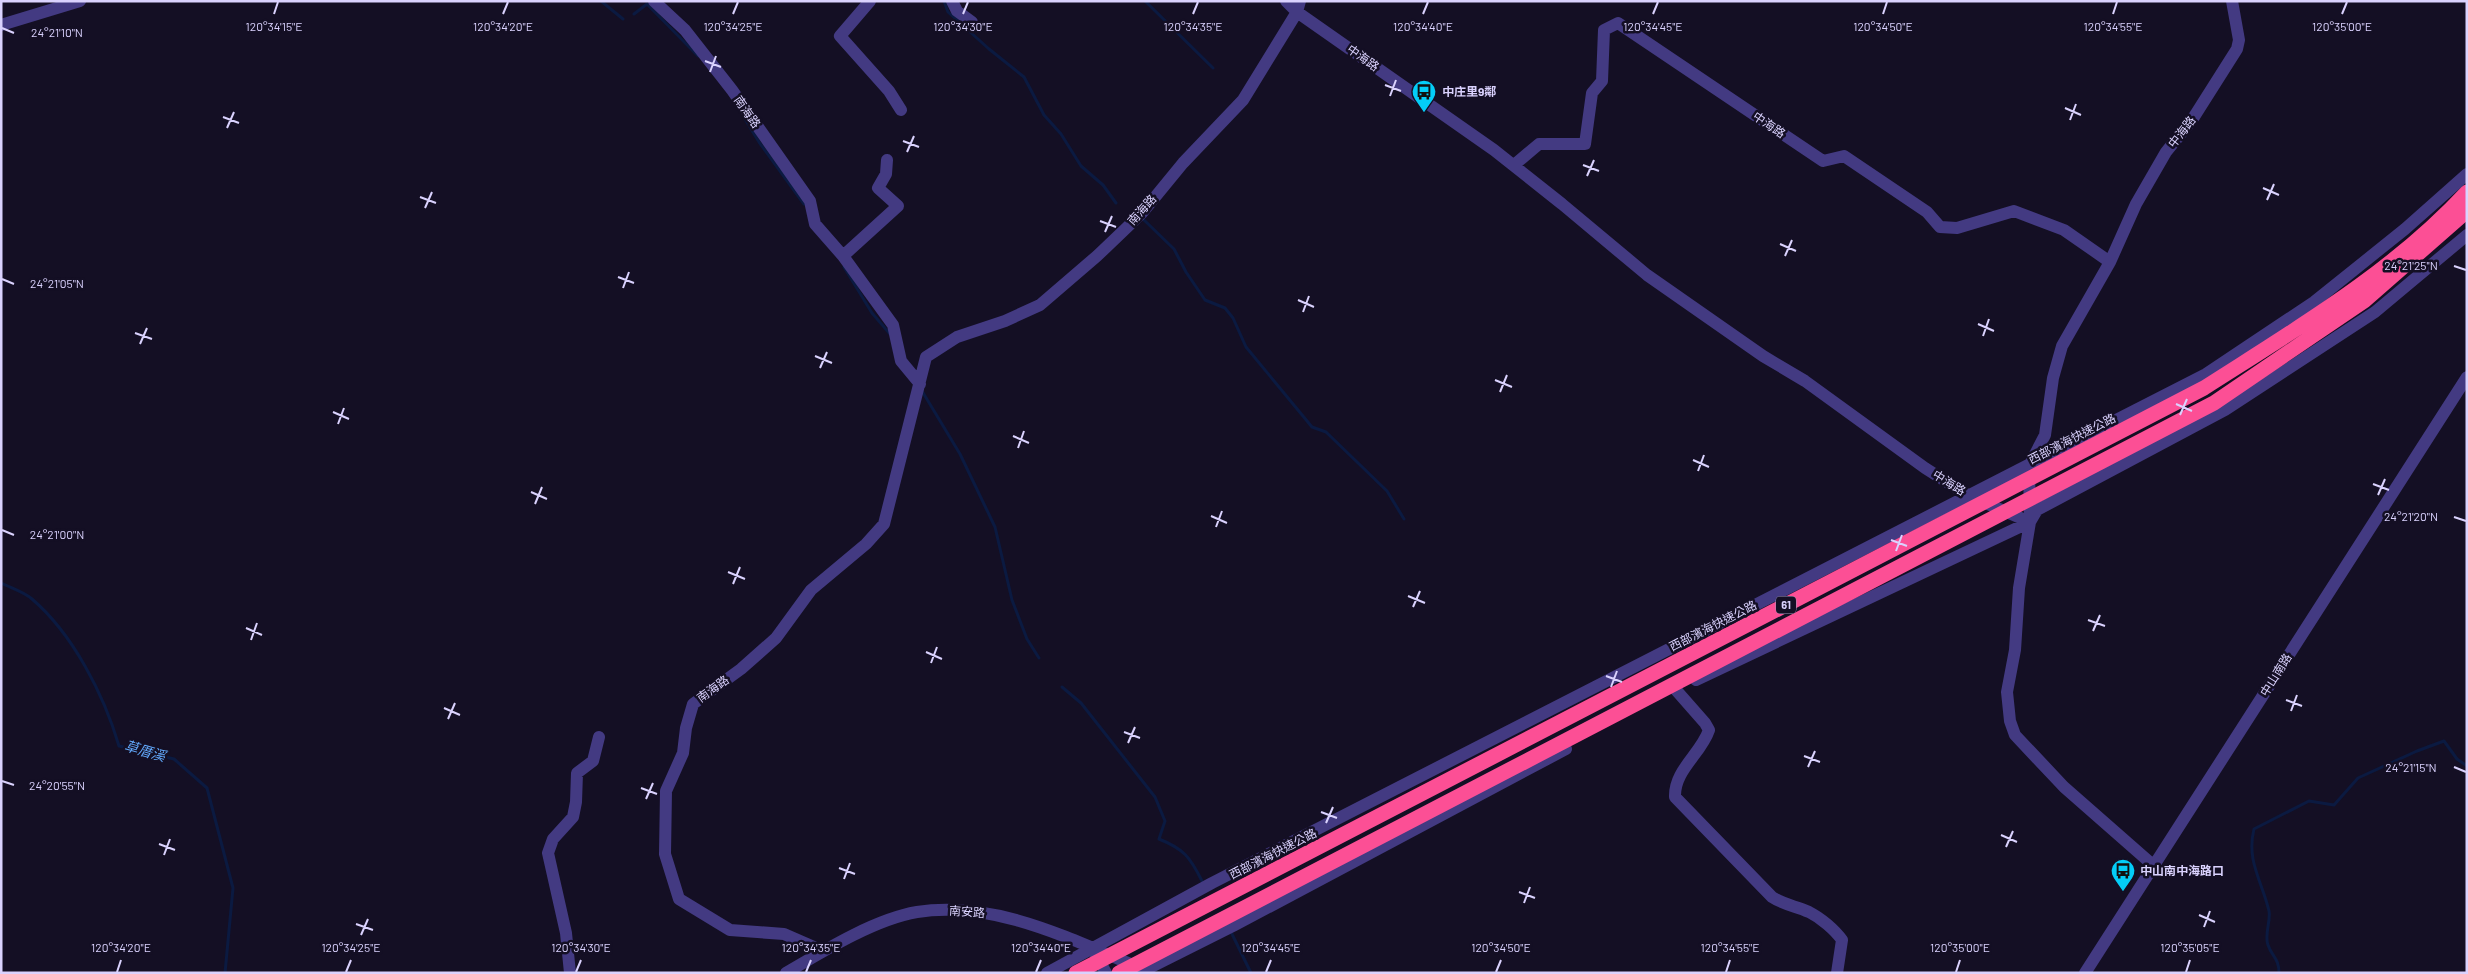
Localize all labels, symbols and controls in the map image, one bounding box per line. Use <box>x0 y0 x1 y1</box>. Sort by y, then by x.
text: 120°34'15"E <box>246 19 302 33</box>
text: 120°34'20"E <box>473 19 533 33</box>
text: 120°34'25"E <box>703 19 763 33</box>
text: 120°34'30"E <box>933 19 993 33</box>
text: 120°34'35"E <box>1164 19 1222 33</box>
text: 120°34'40"E <box>1393 19 1453 33</box>
text: 120°34'45"E <box>1623 19 1683 33</box>
text: 120°34'50"E <box>1853 19 1913 33</box>
text: 120°34'55"E <box>2084 19 2142 33</box>
text: 120°35'00"E <box>2312 19 2372 33</box>
text: 24°21'10"N <box>31 25 83 39</box>
street label: 中海路 <box>1345 41 1382 73</box>
bus stop icon: 中庄里9鄰 <box>1411 79 1437 113</box>
place label: 中庄里9鄰 <box>1442 84 1496 98</box>
street label: 南海路 <box>732 93 764 130</box>
street label: 中海路 <box>1751 108 1788 140</box>
street label: 中海路 <box>2165 113 2198 150</box>
street label: 南海路 <box>1124 191 1159 227</box>
text: 24°21'25"N <box>2384 258 2438 272</box>
text: 24°21'05"N <box>30 276 84 290</box>
street label: 西部濱海快速公路 <box>2026 410 2117 466</box>
street label: 中海路 <box>1931 467 1969 498</box>
text: 24°21'20"N <box>2384 509 2438 523</box>
text: 24°21'00"N <box>30 527 84 541</box>
road number: 61 <box>1776 596 1796 614</box>
street label: 西部濱海快速公路 <box>1667 597 1758 653</box>
street label: 中山南路 <box>2256 650 2294 699</box>
street label: 南海路 <box>694 672 731 704</box>
water label: 草厝溪 <box>123 737 170 765</box>
text: 24°21'15"N <box>2385 760 2437 774</box>
text: 24°20'55"N <box>29 778 85 792</box>
street label: 西部濱海快速公路 <box>1227 825 1318 881</box>
bus stop icon: 中山南中海路口 <box>2110 858 2136 892</box>
place label: 中山南中海路口 <box>2140 863 2224 877</box>
street label: 南安路 <box>949 903 986 919</box>
text: 120°34'20"E <box>91 940 151 954</box>
text: 120°34'25"E <box>321 940 381 954</box>
text: 120°34'30"E <box>551 940 611 954</box>
text: 120°34'35"E <box>782 940 840 954</box>
text: 120°34'40"E <box>1011 940 1071 954</box>
text: 120°34'45"E <box>1241 940 1301 954</box>
text: 120°34'50"E <box>1471 940 1531 954</box>
text: 120°34'55"E <box>1701 940 1759 954</box>
text: 120°35'00"E <box>1930 940 1990 954</box>
text: 120°35'05"E <box>2160 940 2220 954</box>

